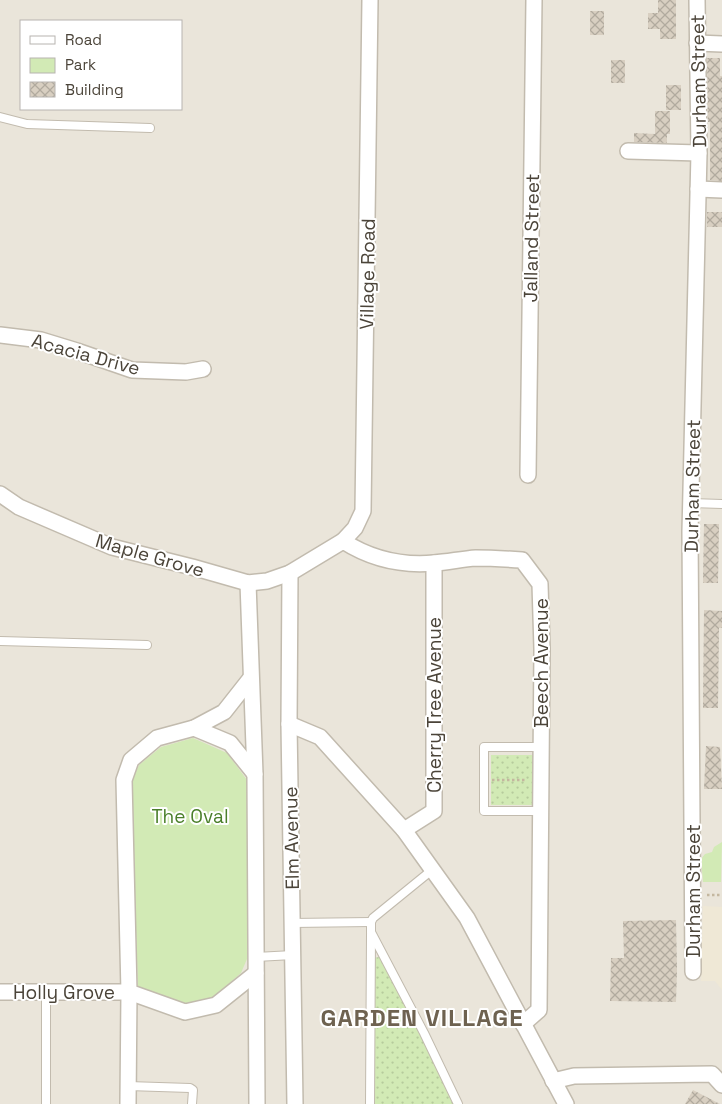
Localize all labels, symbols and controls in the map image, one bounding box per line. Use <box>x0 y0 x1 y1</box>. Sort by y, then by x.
street label: Durham Street <box>685 14 712 148</box>
legend <box>20 20 182 110</box>
text: Road <box>65 30 102 49</box>
text: Park <box>65 55 96 74</box>
text: Building <box>65 80 124 99</box>
street label: Jalland Street <box>518 173 545 303</box>
street label: Village Road <box>354 218 381 330</box>
street label: Acacia Drive <box>29 328 143 381</box>
street label: Durham Street <box>679 419 706 553</box>
street label: Maple Grove <box>92 528 207 583</box>
street label: Beech Avenue <box>529 598 554 728</box>
street label: Cherry Tree Avenue <box>422 617 447 793</box>
street label: Elm Avenue <box>278 786 305 890</box>
park label: The Oval <box>151 804 229 829</box>
street label: Durham Street <box>681 824 706 958</box>
street label: Holly Grove <box>13 980 115 1005</box>
district label: GARDEN VILLAGE <box>321 1002 523 1033</box>

